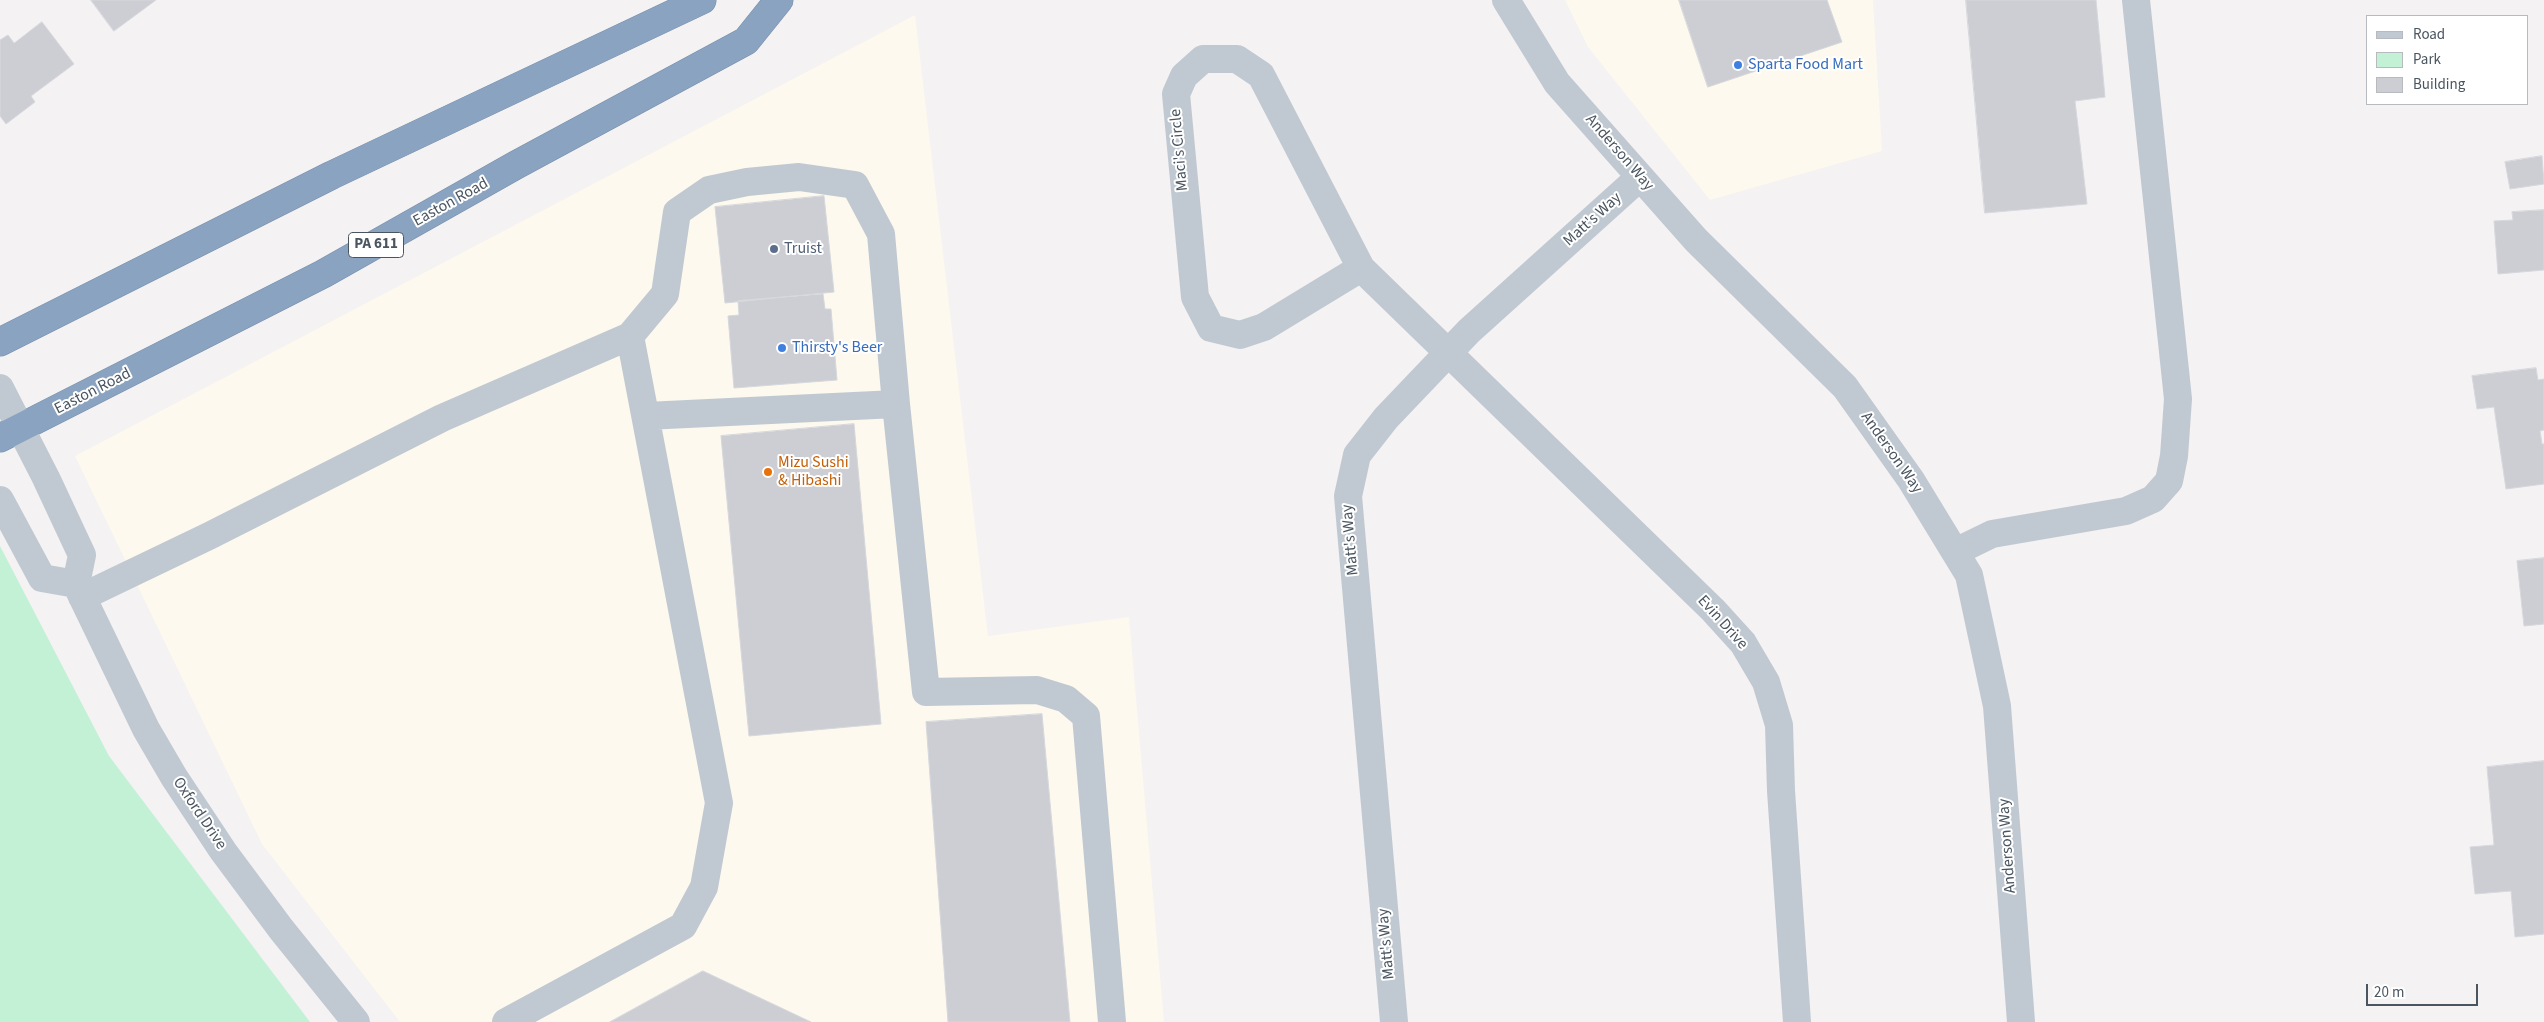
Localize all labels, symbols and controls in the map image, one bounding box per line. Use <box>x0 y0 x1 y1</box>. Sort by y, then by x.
legend <box>2366 15 2529 105</box>
text: Road <box>2413 24 2445 45</box>
text: Park <box>2413 49 2441 70</box>
place label: Sparta Food Mart <box>1748 55 1863 75</box>
marker: Sparta Food Mart <box>1732 59 1744 71</box>
text: Building <box>2413 74 2465 95</box>
street label: Maci's Circle <box>1167 108 1193 192</box>
street label: Anderson Way <box>1581 111 1657 195</box>
street label: Easton Road <box>410 174 492 232</box>
street label: Matt's Way <box>1560 189 1626 251</box>
road number: PA 611 <box>348 232 404 258</box>
place label: Truist <box>784 239 822 259</box>
marker: Truist <box>768 243 780 255</box>
place label: Thirsty's Beer <box>792 338 882 358</box>
marker: Thirsty's Beer <box>776 342 788 354</box>
street label: Easton Road <box>52 365 134 419</box>
street label: Anderson Way <box>1856 409 1926 497</box>
place label: Mizu Sushi & Hibashi <box>778 453 849 491</box>
marker: Mizu Sushi & Hibashi <box>762 466 774 478</box>
street label: Matt's Way <box>1338 504 1364 576</box>
street label: Evin Drive <box>1693 592 1751 654</box>
street label: Oxford Drive <box>168 774 230 854</box>
street label: Anderson Way <box>1995 798 2021 894</box>
street label: Matt's Way <box>1374 908 1400 980</box>
scale bar <box>2369 974 2482 1006</box>
text: 20 m <box>2374 982 2404 1003</box>

